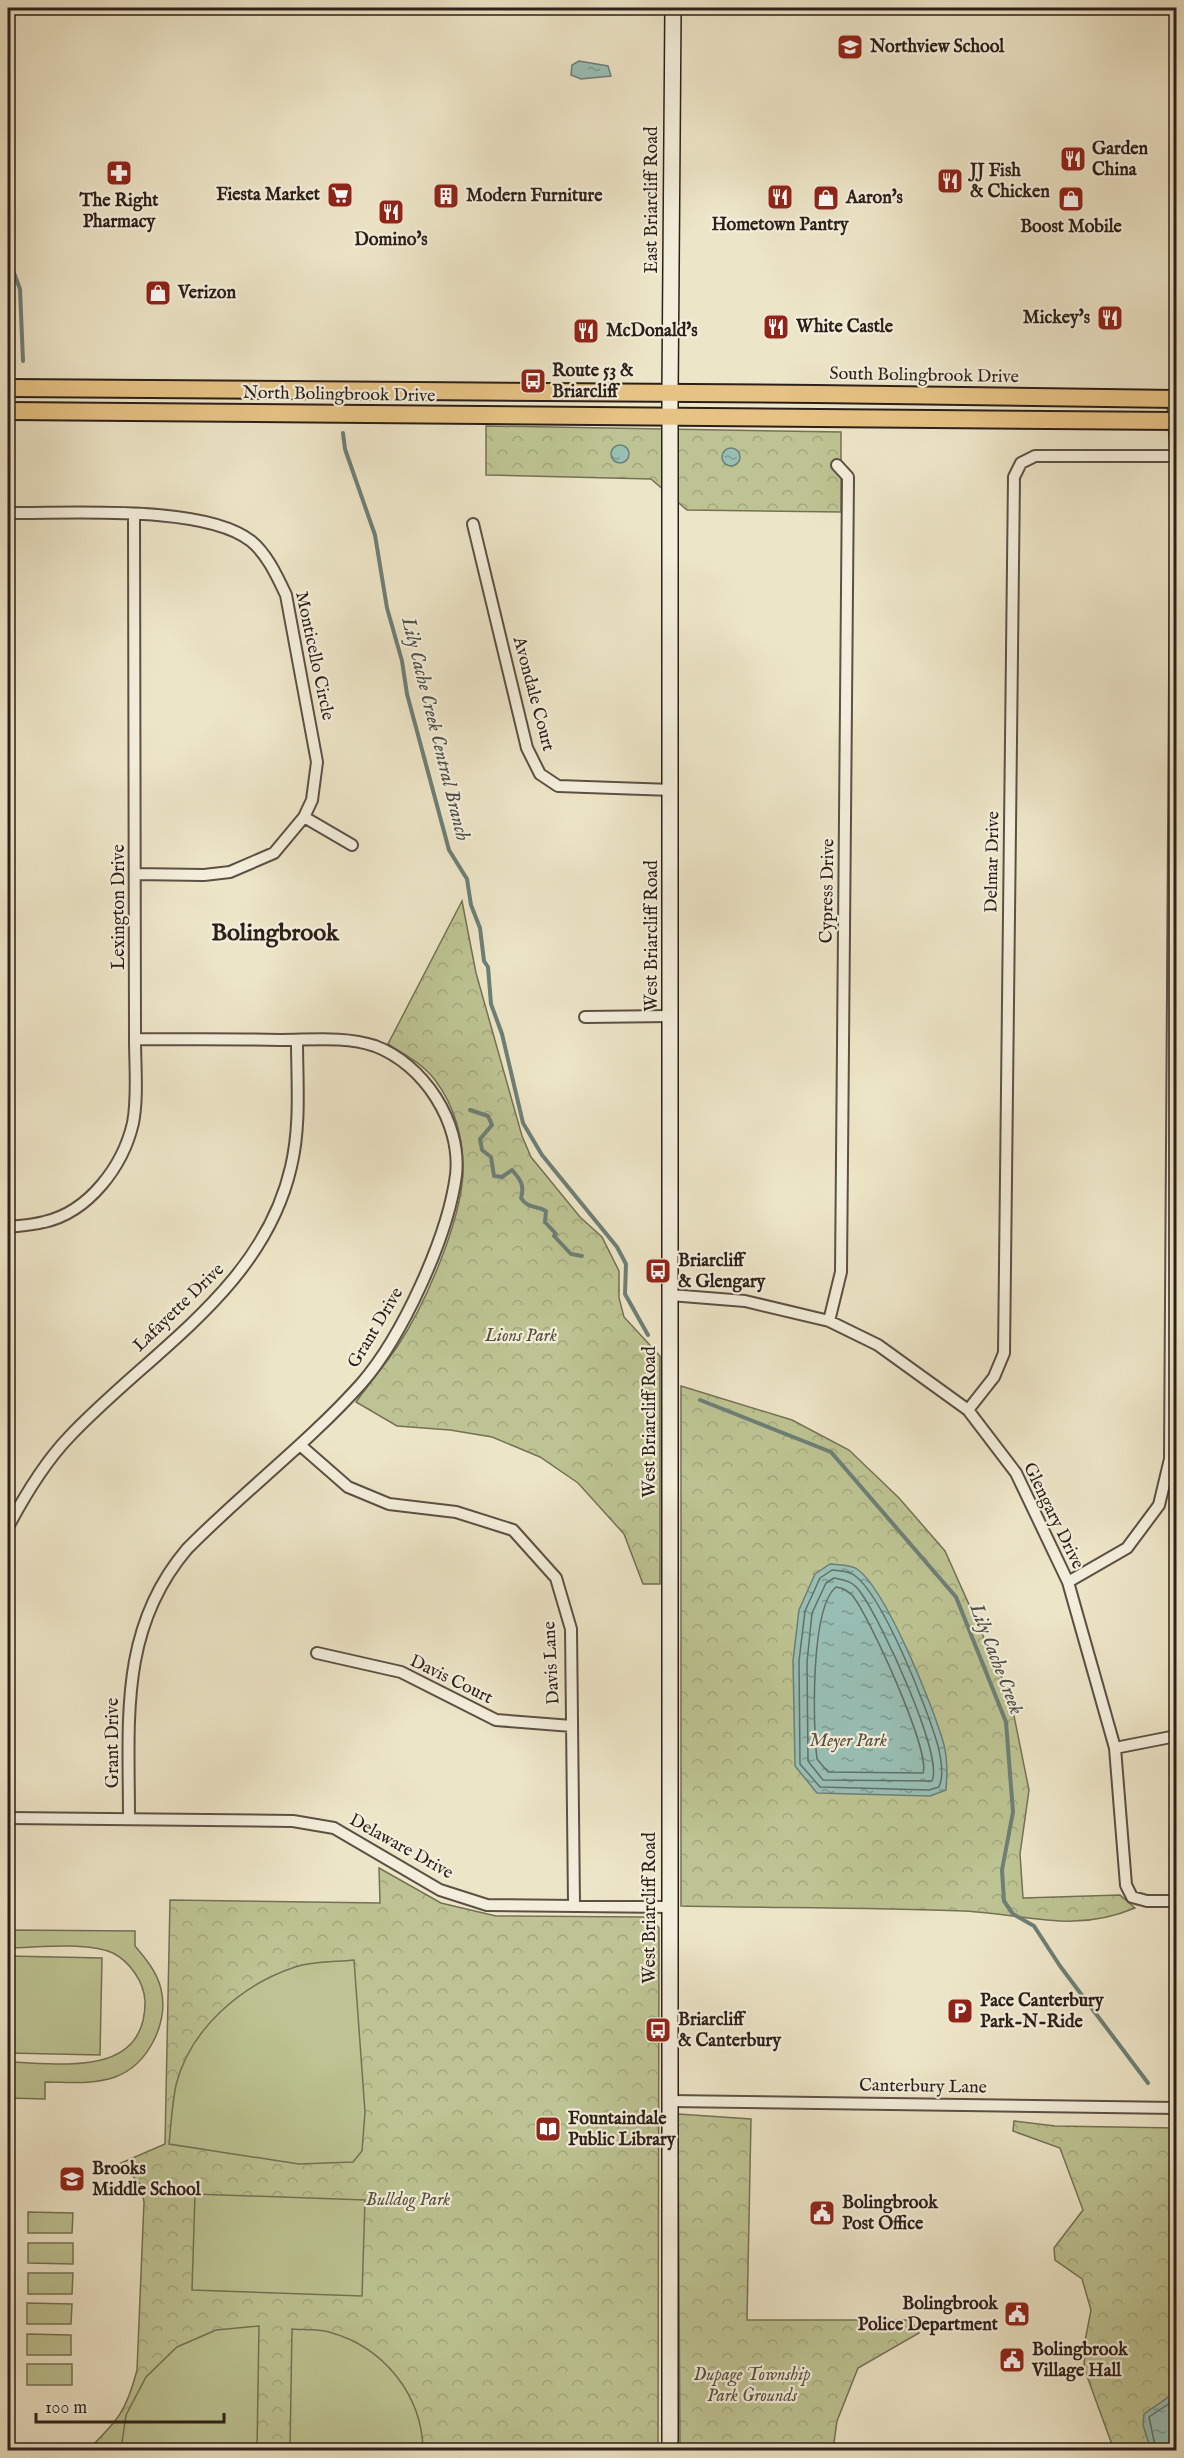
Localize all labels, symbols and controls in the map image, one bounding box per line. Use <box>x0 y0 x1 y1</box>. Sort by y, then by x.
school or university icon: Northview School <box>835 32 865 62</box>
place label: Northview School <box>869 36 1005 59</box>
street label: East Briarcliff Road <box>641 126 664 274</box>
place label: Garden China <box>1092 138 1149 182</box>
restaurant icon: Garden China <box>1058 144 1088 174</box>
pharmacy icon: The Right Pharmacy <box>104 158 134 188</box>
place label: JJ Fish & Chicken <box>968 160 1050 204</box>
restaurant icon: JJ Fish & Chicken <box>935 166 965 196</box>
supermarket icon: Fiesta Market <box>325 180 355 210</box>
building icon: Modern Furniture <box>431 181 461 211</box>
restaurant icon: Hometown Pantry <box>765 182 795 212</box>
shop icon: Aaron's <box>811 183 841 213</box>
place label: Fiesta Market <box>216 184 321 207</box>
shop icon: Boost Mobile <box>1056 184 1086 214</box>
place label: Modern Furniture <box>466 185 603 208</box>
place label: Aaron's <box>845 187 904 210</box>
place label: The Right Pharmacy <box>79 190 159 234</box>
restaurant icon: Domino's <box>376 197 406 227</box>
place label: Hometown Pantry <box>711 214 850 237</box>
place label: Boost Mobile <box>1020 216 1123 239</box>
place label: Domino's <box>354 229 428 252</box>
shop icon: Verizon <box>143 278 173 308</box>
place label: Verizon <box>177 282 237 305</box>
restaurant icon: Mickey's <box>1095 303 1125 333</box>
place label: Mickey's <box>1023 307 1091 330</box>
restaurant icon: White Castle <box>761 312 791 342</box>
restaurant icon: McDonald's <box>571 316 601 346</box>
place label: White Castle <box>795 316 894 339</box>
place label: McDonald's <box>606 320 698 343</box>
place label: Route 53 & Briarcliff <box>552 360 634 404</box>
street label: South Bolingbrook Drive <box>829 363 1019 389</box>
bus stop icon: Route 53 & Briarcliff <box>518 366 548 396</box>
street label: North Bolingbrook Drive <box>242 382 436 408</box>
street label: Monticello Circle <box>289 589 339 723</box>
water label: Lily Cache Creek Central Branch <box>395 614 475 844</box>
street label: Avondale Court <box>506 633 559 754</box>
street label: Delmar Drive <box>981 811 1005 913</box>
street label: Cypress Drive <box>816 838 840 944</box>
street label: Lexington Drive <box>108 844 131 970</box>
street label: West Briarcliff Road <box>641 860 664 1012</box>
district label: Bolingbrook <box>211 918 340 949</box>
place label: Briarcliff & Glengary <box>678 1250 767 1294</box>
bus stop icon: Briarcliff & Glengary <box>643 1256 673 1286</box>
street label: Lafayette Drive <box>129 1259 229 1357</box>
street label: Grant Drive <box>343 1283 409 1373</box>
park label: Lions Park <box>484 1325 557 1348</box>
street label: West Briarcliff Road <box>639 1346 662 1498</box>
street label: Glengary Drive <box>1017 1459 1089 1573</box>
water label: Lily Cache Creek <box>963 1599 1029 1718</box>
street label: Davis Lane <box>538 1621 566 1705</box>
street label: Davis Court <box>406 1650 496 1710</box>
street label: Grant Drive <box>102 1698 125 1788</box>
park label: Meyer Park <box>809 1730 887 1753</box>
street label: Delaware Drive <box>345 1809 457 1885</box>
street label: West Briarcliff Road <box>639 1832 662 1984</box>
place label: Pace Canterbury Park-N-Ride <box>980 1990 1105 2034</box>
parking icon: Pace Canterbury Park-N-Ride <box>945 1996 975 2026</box>
place label: Briarcliff & Canterbury <box>678 2009 782 2053</box>
bus stop icon: Briarcliff & Canterbury <box>643 2015 673 2045</box>
street label: Canterbury Lane <box>859 2074 987 2100</box>
place label: Fountaindale Public Library <box>568 2108 677 2152</box>
library icon: Fountaindale Public Library <box>533 2114 563 2144</box>
place label: Brooks Middle School <box>92 2158 202 2202</box>
school or university icon: Brooks Middle School <box>57 2164 87 2194</box>
park label: Bulldog Park <box>366 2189 450 2212</box>
place label: Bolingbrook Post Office <box>842 2192 939 2236</box>
public building icon: Bolingbrook Post Office <box>807 2198 837 2228</box>
place label: Bolingbrook Police Department <box>858 2293 999 2337</box>
public building icon: Bolingbrook Police Department <box>1002 2299 1032 2329</box>
place label: Bolingbrook Village Hall <box>1031 2339 1129 2383</box>
public building icon: Bolingbrook Village Hall <box>997 2345 1027 2375</box>
park label: Dupage Township Park Grounds <box>694 2364 810 2408</box>
scale bar <box>36 2386 224 2424</box>
text: 100 m <box>45 2397 87 2420</box>

